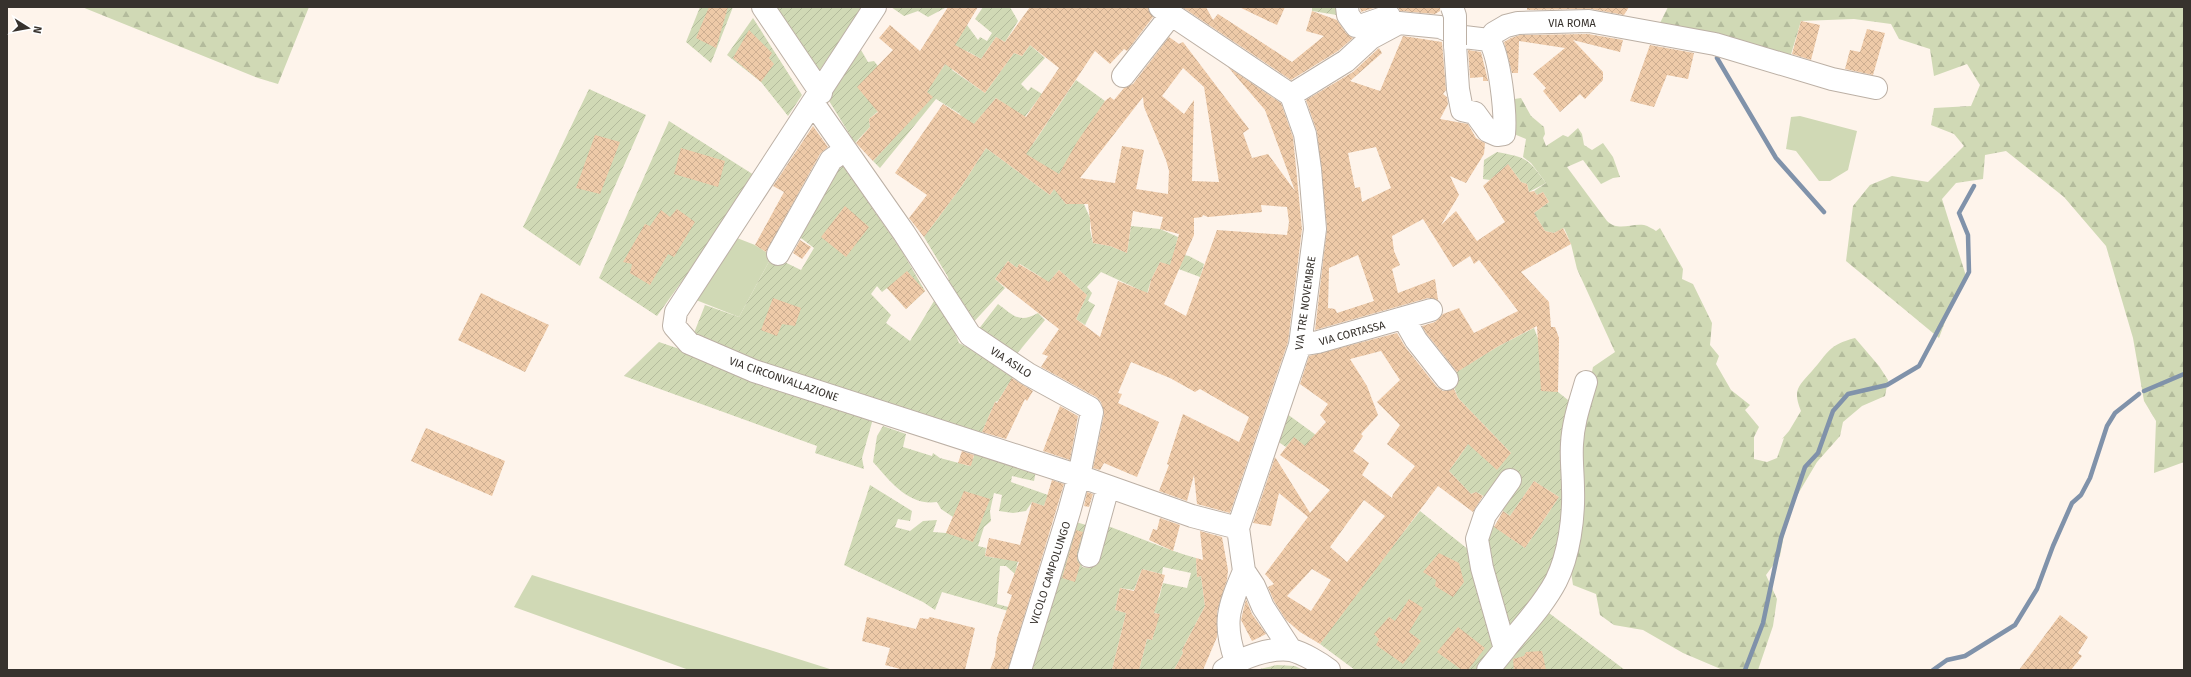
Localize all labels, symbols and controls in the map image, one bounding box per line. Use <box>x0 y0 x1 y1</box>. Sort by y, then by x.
north arrow <box>8 8 48 48</box>
street label: VIA ROMA <box>1548 17 1596 30</box>
text: N <box>30 25 44 35</box>
street label: VIA TRE NOVEMBRE <box>1292 255 1319 351</box>
street label: VIA CORTASSA <box>1318 318 1387 349</box>
street label: VIA ASILO <box>988 344 1034 381</box>
street label: VIA CIRCONVALLAZIONE <box>727 355 840 404</box>
street label: VICOLO CAMPOLUNGO <box>1028 520 1073 627</box>

